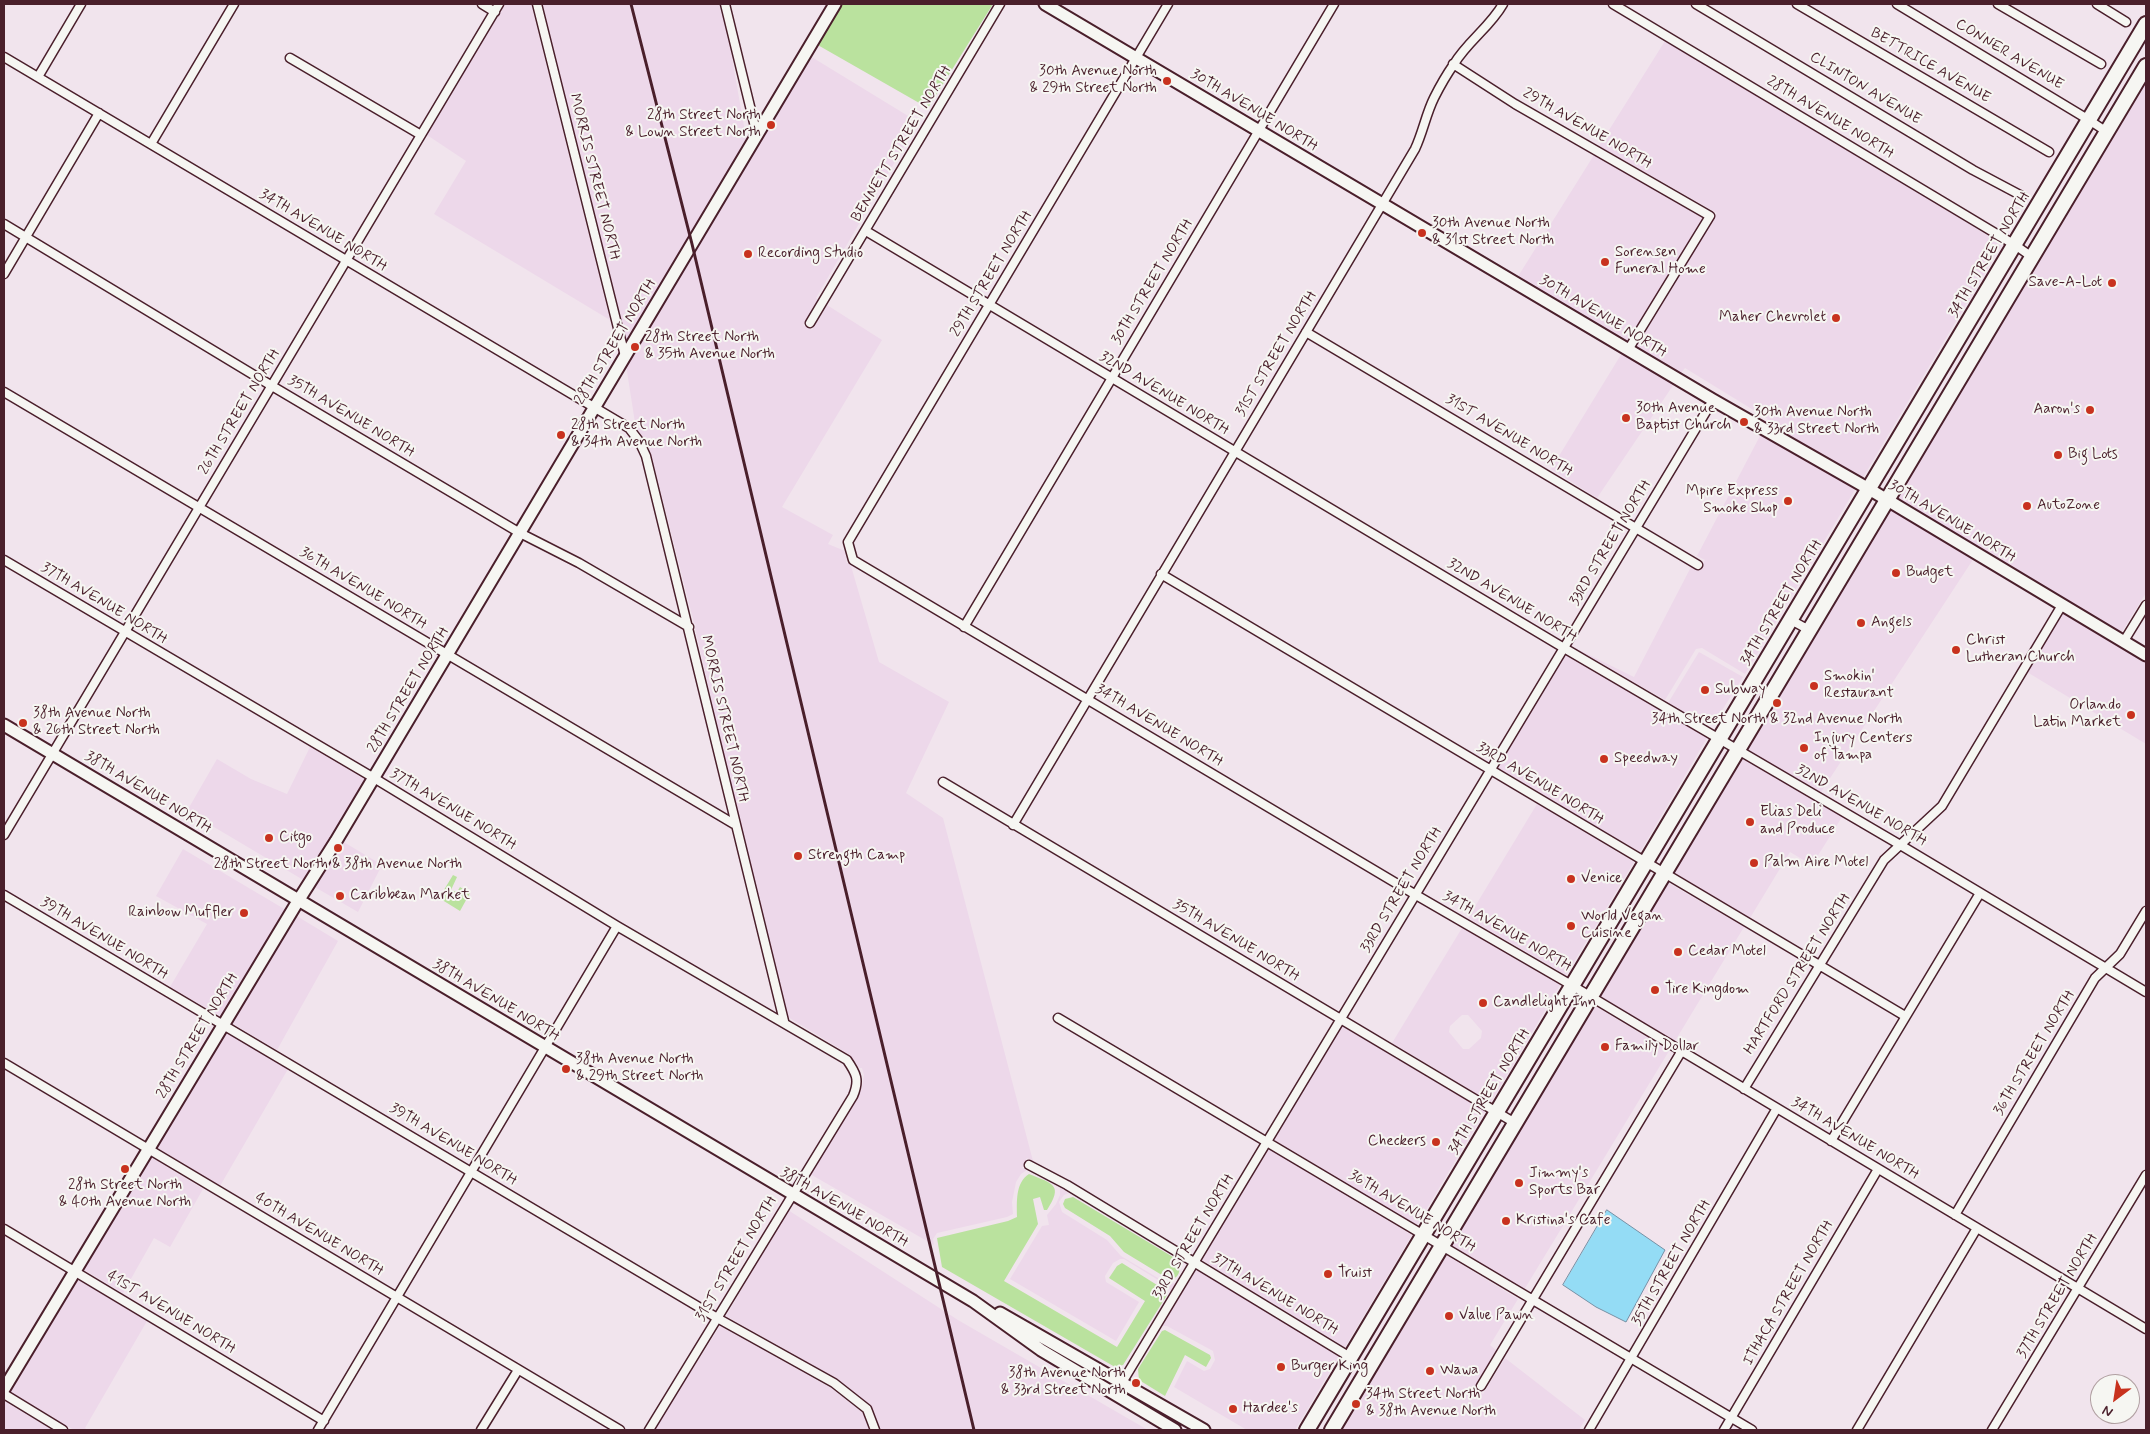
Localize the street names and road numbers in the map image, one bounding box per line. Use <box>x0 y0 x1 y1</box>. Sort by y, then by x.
street label: CONNER AVENUE <box>1952 16 2066 94</box>
street label: BETTRICE AVENUE <box>1867 24 1993 108</box>
street label: CLINTON AVENUE <box>1806 49 1924 129</box>
street label: BENNETT STREET NORTH <box>848 62 956 226</box>
street label: 30TH AVENUE NORTH <box>1187 66 1321 156</box>
street label: 28TH AVENUE NORTH <box>1763 73 1897 163</box>
street label: 29TH AVENUE NORTH <box>1519 85 1655 173</box>
street label: MORRIS STREET NORTH <box>565 92 623 262</box>
street label: 34TH AVENUE NORTH <box>256 186 390 276</box>
street label: 34TH STREET NORTH <box>1945 189 2035 321</box>
street label: 29TH STREET NORTH <box>947 207 1037 341</box>
street label: 30TH STREET NORTH <box>1108 216 1198 348</box>
street label: 30TH AVENUE NORTH <box>1536 272 1670 362</box>
street label: 28TH STREET NORTH <box>571 276 661 408</box>
street label: 31ST STREET NORTH <box>1232 288 1322 420</box>
street label: 26TH STREET NORTH <box>195 346 285 478</box>
street label: 32ND AVENUE NORTH <box>1096 348 1232 440</box>
street label: 35TH AVENUE NORTH <box>284 372 418 462</box>
street label: 31ST AVENUE NORTH <box>1442 391 1576 481</box>
street label: 33RD STREET NORTH <box>1566 477 1656 609</box>
street label: 30TH AVENUE NORTH <box>1885 477 2019 567</box>
street label: 34TH STREET NORTH <box>1737 537 1827 669</box>
street label: 36TH AVENUE NORTH <box>296 544 430 634</box>
street label: 32ND AVENUE NORTH <box>1444 555 1580 647</box>
street label: 37TH AVENUE NORTH <box>38 559 170 649</box>
street label: 28TH STREET NORTH <box>364 624 454 756</box>
street label: MORRIS STREET NORTH <box>696 634 752 804</box>
street label: 34TH AVENUE NORTH <box>1092 681 1226 771</box>
street label: 33RD AVENUE NORTH <box>1473 739 1607 829</box>
street label: 38TH AVENUE NORTH <box>81 748 215 838</box>
street label: 32ND AVENUE NORTH <box>1792 761 1930 851</box>
street label: 37TH AVENUE NORTH <box>387 765 519 855</box>
street label: 33RD STREET NORTH <box>1357 824 1447 956</box>
street label: 34TH AVENUE NORTH <box>1439 888 1575 976</box>
street label: HARTFORD STREET NORTH <box>1741 890 1855 1058</box>
street label: 39TH AVENUE NORTH <box>37 894 171 984</box>
street label: 35TH AVENUE NORTH <box>1169 896 1303 986</box>
street label: 38TH AVENUE NORTH <box>429 956 563 1046</box>
street label: 28TH STREET NORTH <box>153 970 243 1102</box>
street label: 36TH STREET NORTH <box>1990 987 2080 1119</box>
street label: 34TH STREET NORTH <box>1445 1026 1535 1158</box>
street label: 34TH AVENUE NORTH <box>1788 1094 1922 1184</box>
street label: 39TH AVENUE NORTH <box>386 1100 520 1190</box>
street label: 38TH AVENUE NORTH <box>777 1164 911 1252</box>
street label: 36TH AVENUE NORTH <box>1345 1167 1479 1257</box>
street label: 33RD STREET NORTH <box>1149 1171 1239 1303</box>
street label: 40TH AVENUE NORTH <box>251 1189 387 1281</box>
street label: 31ST STREET NORTH <box>692 1193 782 1325</box>
street label: 35TH STREET NORTH <box>1628 1197 1716 1329</box>
street label: ITHACA STREET NORTH <box>1740 1217 1838 1369</box>
street label: 37TH STREET NORTH <box>2014 1230 2102 1362</box>
street label: 37TH AVENUE NORTH <box>1209 1250 1341 1340</box>
street label: 41ST AVENUE NORTH <box>103 1267 239 1359</box>

